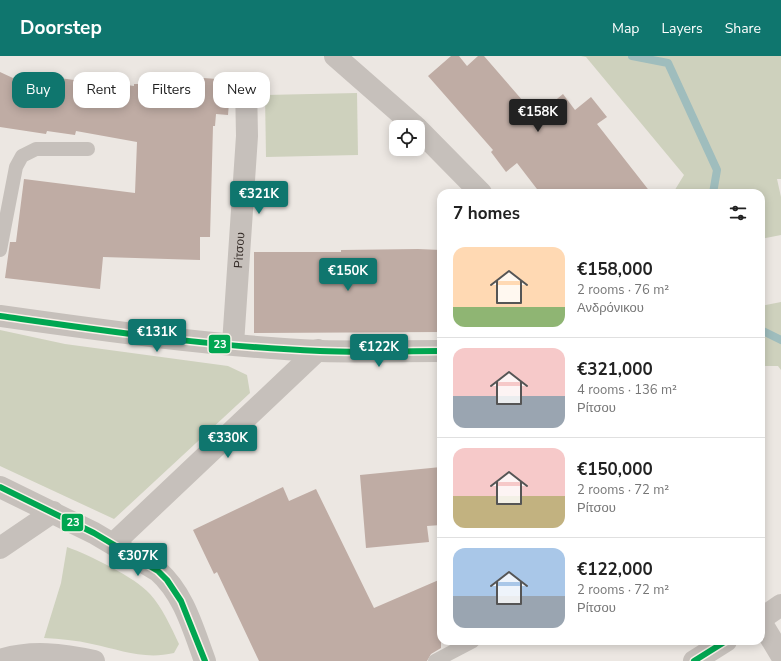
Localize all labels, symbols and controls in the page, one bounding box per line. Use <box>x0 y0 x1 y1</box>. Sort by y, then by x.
text: Doorstep <box>20 15 102 41</box>
text: Map <box>612 19 639 38</box>
text: Layers <box>661 19 703 38</box>
text: Share <box>725 19 761 38</box>
chip: Buy <box>12 72 65 108</box>
chip: Rent <box>73 72 130 108</box>
chip: Filters <box>138 72 205 108</box>
chip: New <box>213 72 270 108</box>
pin: €158K <box>510 99 566 133</box>
text: €158K <box>518 103 558 121</box>
map controls <box>389 120 425 156</box>
button: locate <box>389 120 425 156</box>
pin: €321K <box>231 181 287 215</box>
text: €321K <box>239 185 279 203</box>
text: 7 homes <box>453 202 520 225</box>
icon: filters <box>727 202 749 224</box>
street label: Ρίτσου <box>230 232 249 269</box>
pin: €150K <box>320 258 376 292</box>
text: €158,000 <box>577 258 653 281</box>
text: €150K <box>328 262 368 280</box>
icon: home <box>485 263 533 311</box>
text: 2 rooms · 76 m² <box>577 281 669 299</box>
text: Ανδρόνικου <box>577 299 644 317</box>
pin: €131K <box>129 319 185 353</box>
text: €131K <box>137 323 177 341</box>
line badge: 23 <box>208 334 231 354</box>
pin: €122K <box>351 334 407 368</box>
text: 23 <box>213 337 227 352</box>
text: €122K <box>359 338 399 356</box>
text: €321,000 <box>577 358 653 381</box>
icon: home <box>485 364 533 412</box>
text: 4 rooms · 136 m² <box>577 381 677 399</box>
text: Ρίτσου <box>577 399 616 417</box>
pin: €330K <box>200 425 256 459</box>
text: €330K <box>208 429 248 447</box>
text: €150,000 <box>577 458 653 481</box>
icon: home <box>485 464 533 512</box>
text: 2 rooms · 72 m² <box>577 481 669 499</box>
text: Ρίτσου <box>577 499 616 517</box>
line badge: 23 <box>61 513 84 532</box>
text: 23 <box>66 515 80 530</box>
pin: €307K <box>110 543 166 577</box>
text: €307K <box>118 547 158 565</box>
text: €122,000 <box>577 558 653 581</box>
icon: home <box>485 564 533 612</box>
text: 2 rooms · 72 m² <box>577 581 669 599</box>
text: Ρίτσου <box>577 599 616 617</box>

